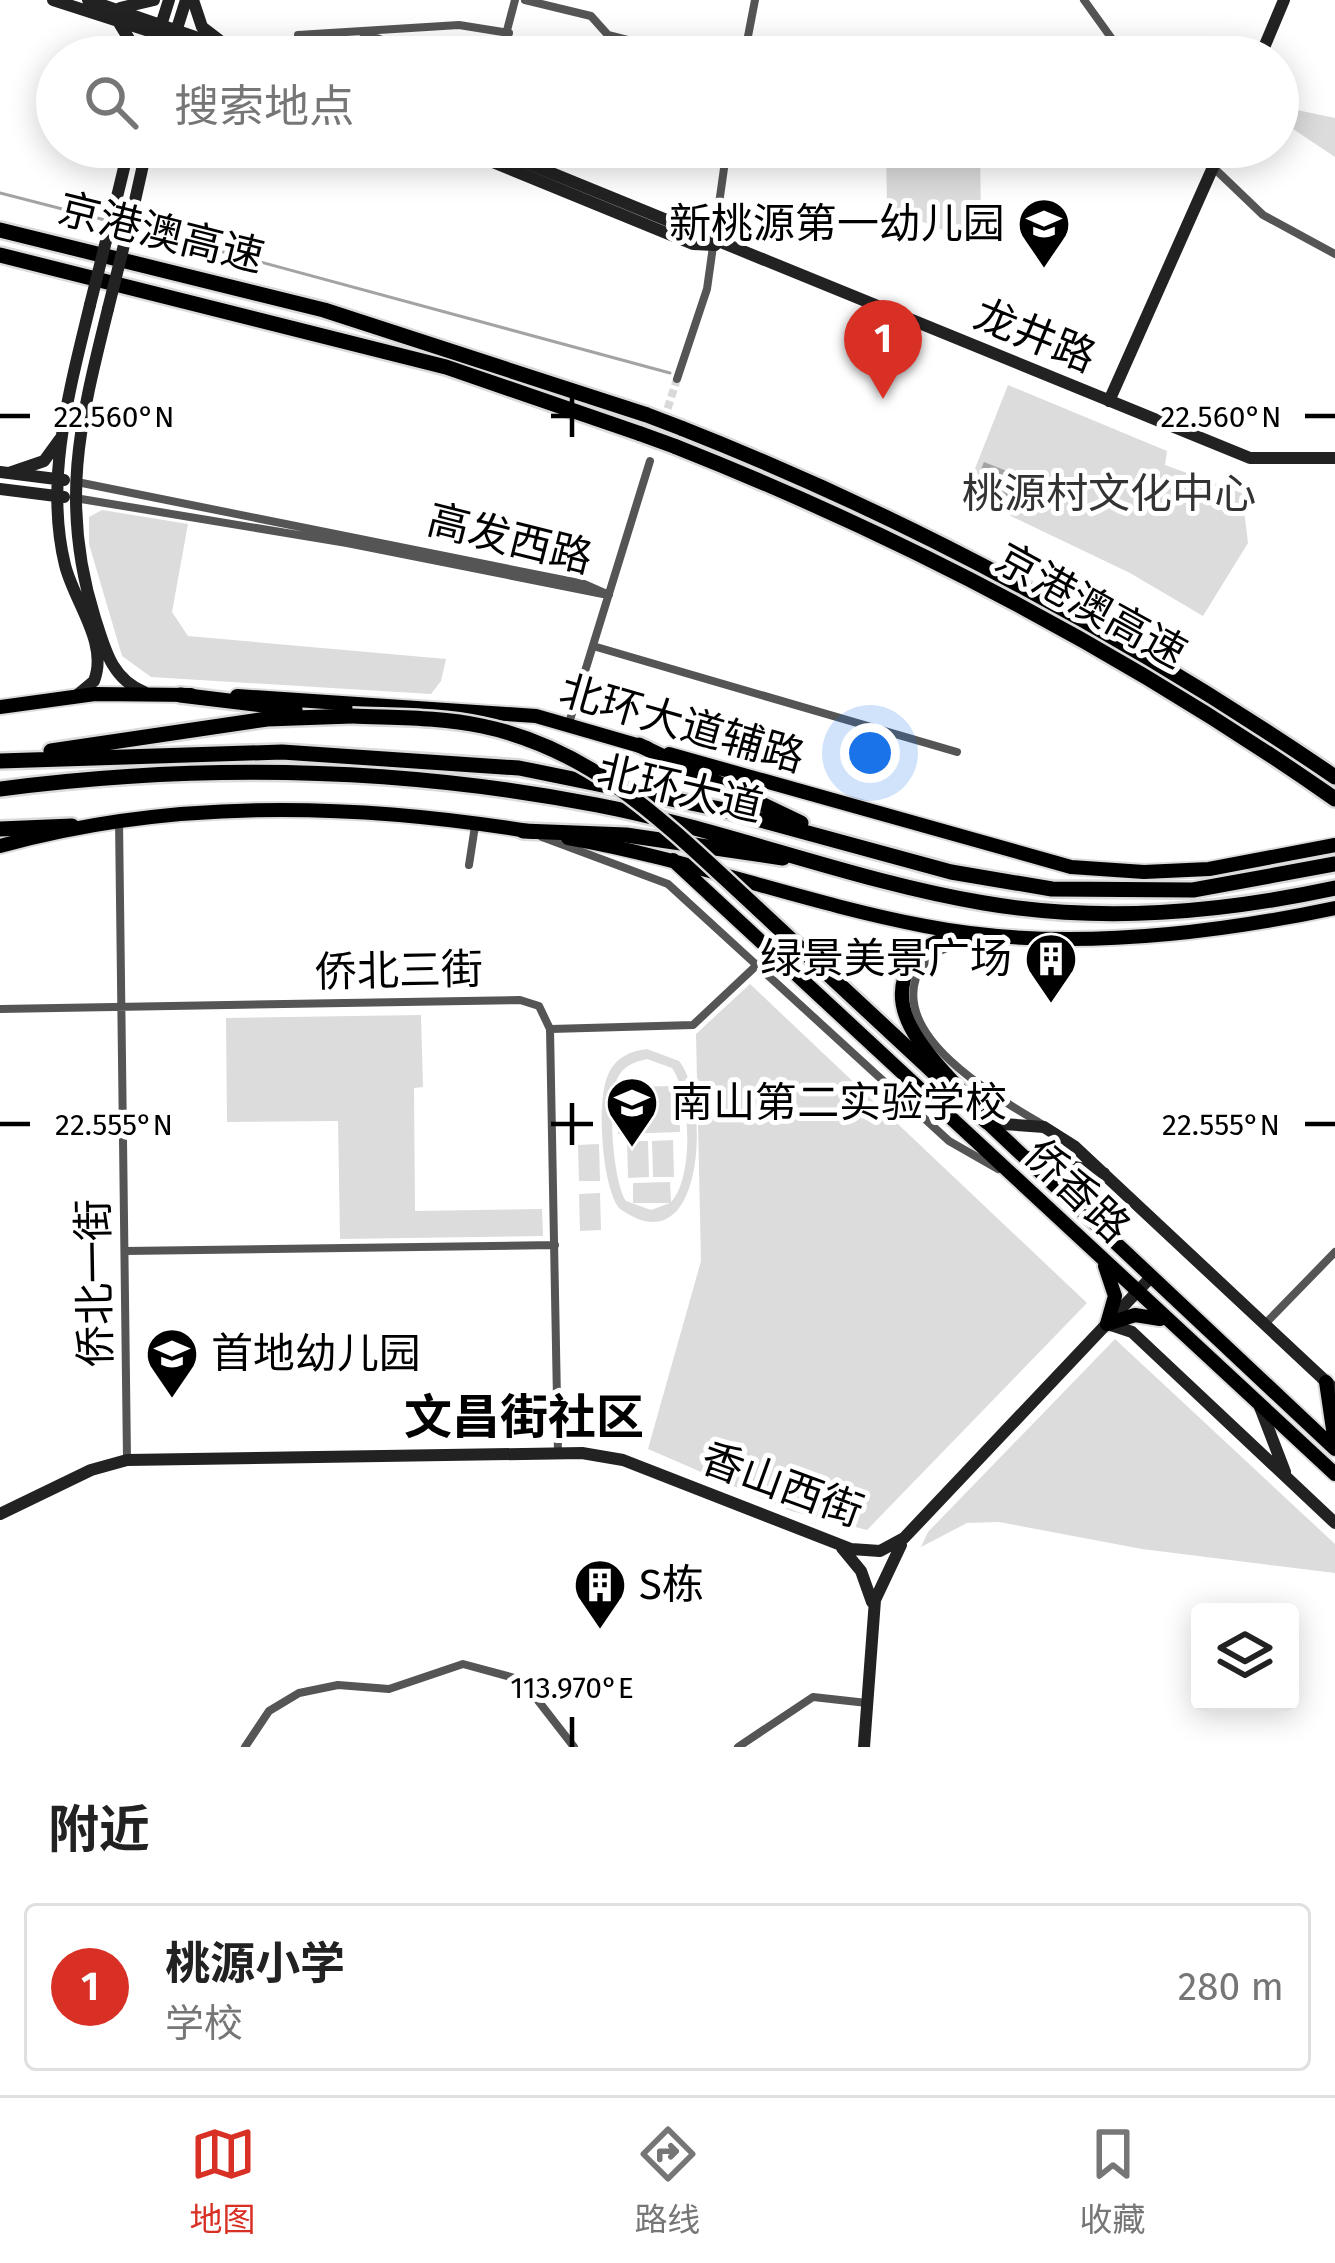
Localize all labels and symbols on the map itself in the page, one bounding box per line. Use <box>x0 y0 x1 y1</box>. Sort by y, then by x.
street label: 京港澳高速 <box>53 183 269 283</box>
school or university icon: 新桃源第一幼儿园 <box>1016 196 1072 270</box>
place label: 新桃源第一幼儿园 <box>669 199 1005 249</box>
street label: 龙井路 <box>967 289 1103 383</box>
pin: 1 <box>844 300 922 399</box>
text: 22.560°N <box>53 399 175 435</box>
text: 22.560°N <box>1160 399 1282 435</box>
park label: 桃源村文化中心 <box>962 469 1256 519</box>
street label: 高发西路 <box>422 494 598 584</box>
street label: 京港澳高速 <box>987 533 1195 679</box>
street label: 北环大道辅路 <box>554 665 810 783</box>
your location <box>840 723 900 783</box>
street label: 北环大道 <box>593 746 767 832</box>
building icon: 绿景美景广场 <box>1023 931 1079 1005</box>
place label: 绿景美景广场 <box>760 934 1012 984</box>
street label: 侨北三街 <box>315 945 483 997</box>
school or university icon: 南山第二实验学校 <box>604 1075 660 1149</box>
place label: 南山第二实验学校 <box>671 1078 1007 1128</box>
text: 22.555°N <box>55 1107 173 1143</box>
text: 22.555°N <box>1162 1107 1280 1143</box>
street label: 侨香路 <box>1014 1129 1140 1253</box>
street label: 侨北一街 <box>69 1199 121 1367</box>
school or university icon: 首地幼儿园 <box>144 1326 200 1400</box>
place label: 首地幼儿园 <box>211 1329 421 1379</box>
district label: 文昌街社区 <box>404 1389 644 1447</box>
street label: 香山西街 <box>695 1433 869 1537</box>
building icon: S栋 <box>572 1557 628 1631</box>
place label: S栋 <box>639 1560 704 1610</box>
text: 113.970°E <box>510 1670 634 1706</box>

